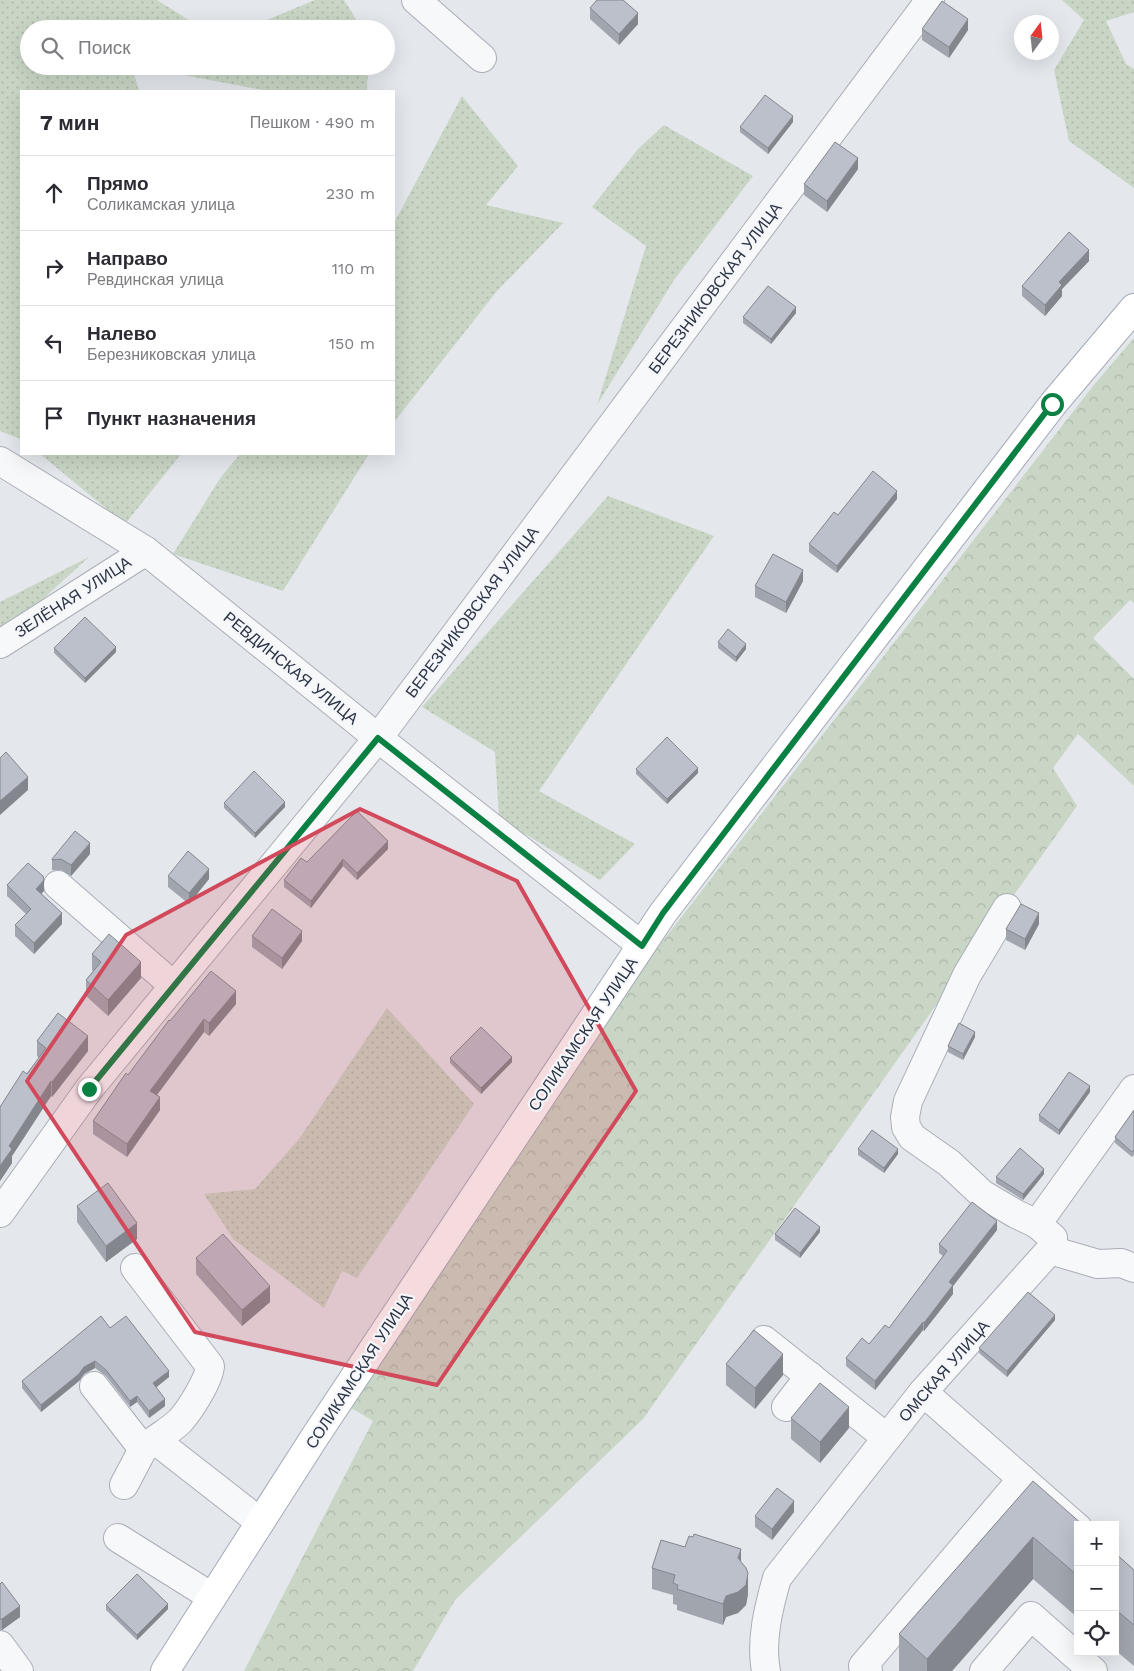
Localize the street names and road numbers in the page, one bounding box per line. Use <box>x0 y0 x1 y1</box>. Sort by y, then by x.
street label: БЕРЕЗНИКОВСКАЯ УЛИЦА <box>644 198 786 377</box>
street label: БЕРЕЗНИКОВСКАЯ УЛИЦА <box>401 522 543 701</box>
street label: ЗЕЛЁНАЯ УЛИЦА <box>11 552 135 642</box>
street label: РЕВДИНСКАЯ УЛИЦА <box>220 608 363 729</box>
street label: СОЛИКАМСКАЯ УЛИЦА <box>524 953 642 1115</box>
street label: СОЛИКАМСКАЯ УЛИЦА <box>302 1289 417 1452</box>
street label: ОМСКАЯ УЛИЦА <box>895 1316 994 1426</box>

